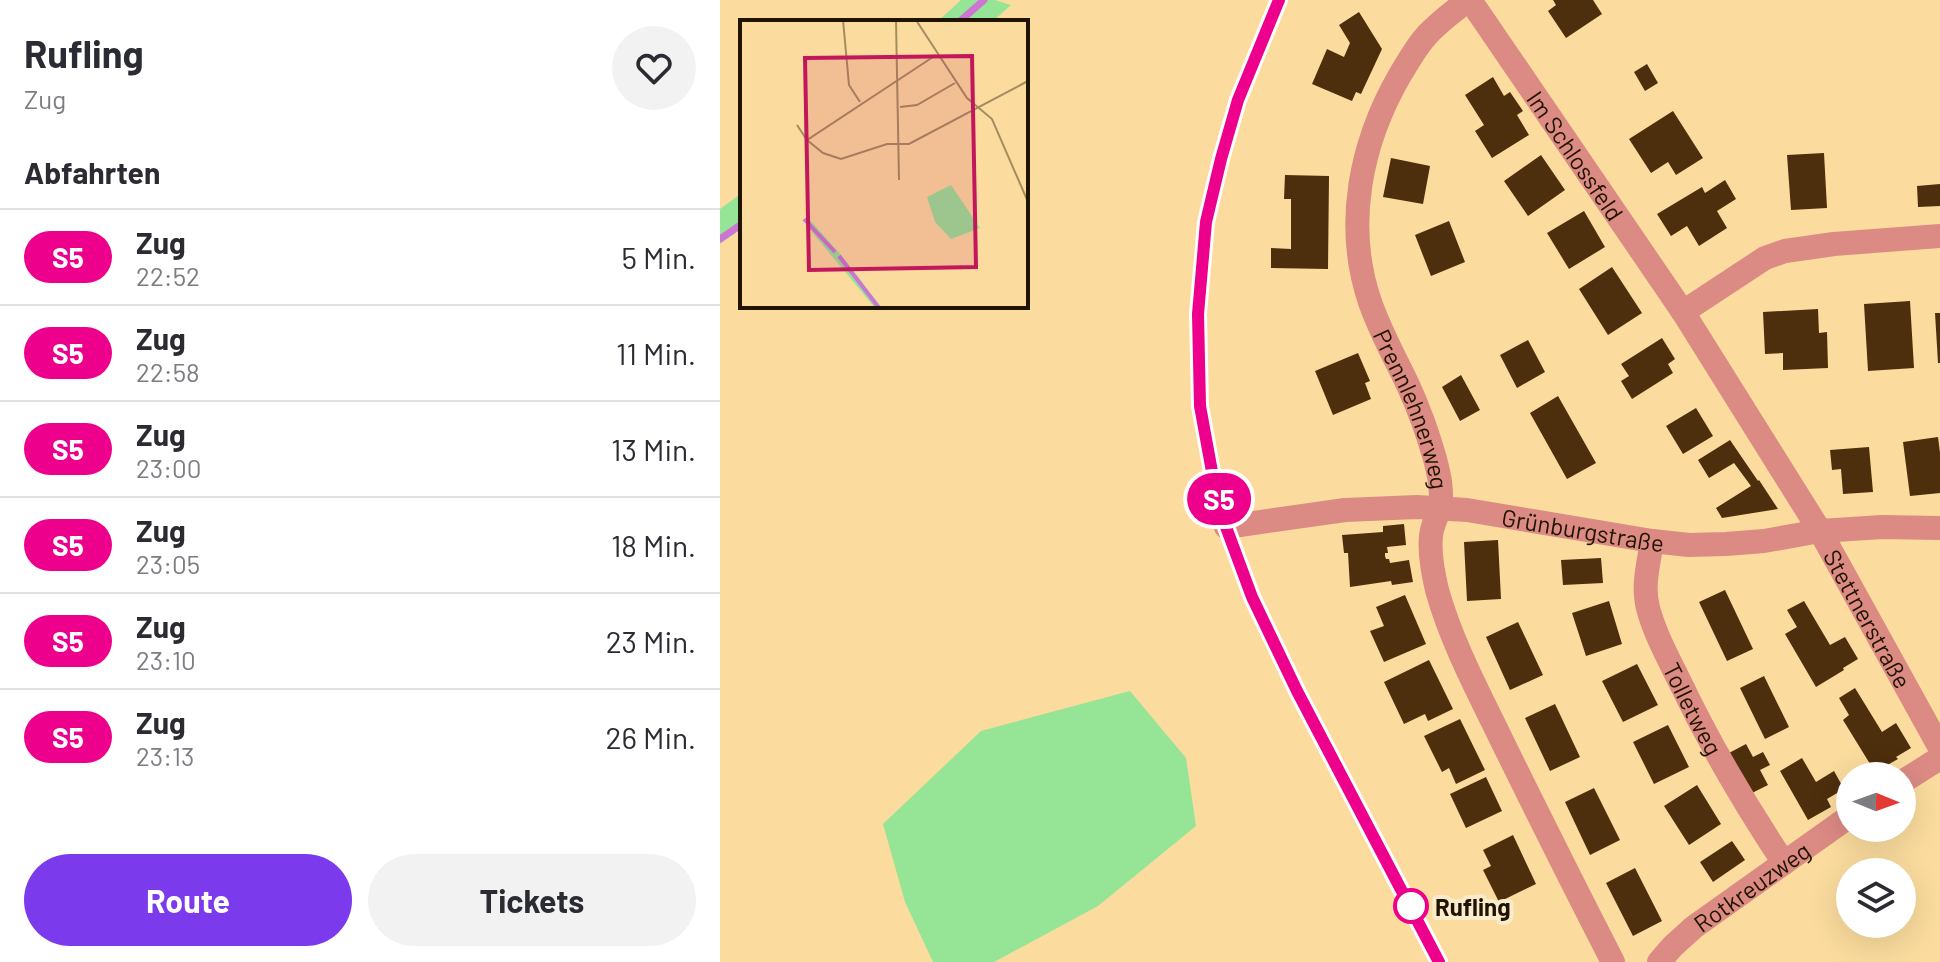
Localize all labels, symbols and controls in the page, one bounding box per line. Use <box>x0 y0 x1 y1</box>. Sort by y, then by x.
inset map <box>740 20 1028 308</box>
button: heart <box>612 26 696 110</box>
text: Rufling <box>24 30 144 76</box>
text: Zug <box>24 83 66 114</box>
street label: Im Schlossfeld <box>1522 85 1630 226</box>
text: Abfahrten <box>24 154 160 190</box>
text: Zug <box>136 224 186 260</box>
text: 5 Min. <box>622 239 696 275</box>
text: S5 <box>52 240 84 274</box>
text: 22:52 <box>136 260 200 291</box>
text: Zug <box>136 320 186 356</box>
street label: Prennlehnerweg <box>1368 324 1455 491</box>
text: 11 Min. <box>616 335 696 371</box>
text: S5 <box>52 336 84 370</box>
text: 22:58 <box>136 356 200 387</box>
text: Zug <box>136 416 186 452</box>
text: 13 Min. <box>611 431 696 467</box>
text: S5 <box>52 432 84 466</box>
text: 23:00 <box>136 452 201 483</box>
line badge: S5 <box>1183 473 1255 525</box>
text: S5 <box>1203 482 1235 516</box>
street label: Grünburgstraße <box>1500 502 1665 557</box>
text: Zug <box>136 512 186 548</box>
text: 18 Min. <box>611 527 696 563</box>
text: S5 <box>52 528 84 562</box>
street label: Stettnerstraße <box>1818 544 1918 693</box>
text: 23:05 <box>136 548 200 579</box>
text: Zug <box>136 608 186 644</box>
text: 23 Min. <box>606 623 696 659</box>
text: S5 <box>52 624 84 658</box>
text: 23:10 <box>136 644 196 675</box>
street label: Tolletweg <box>1658 657 1729 760</box>
text: Zug <box>136 704 186 740</box>
text: 26 Min. <box>605 719 696 755</box>
text: S5 <box>52 720 84 754</box>
text: 23:13 <box>136 740 194 771</box>
north arrow <box>1836 762 1916 842</box>
map controls <box>1836 762 1916 938</box>
street label: Rotkreuzweg <box>1688 835 1815 937</box>
button: Route <box>24 854 352 946</box>
button: Tickets <box>368 854 696 946</box>
button: layers <box>1836 858 1916 938</box>
marker: Rufling <box>1394 889 1428 923</box>
place label: Rufling <box>1435 892 1511 921</box>

